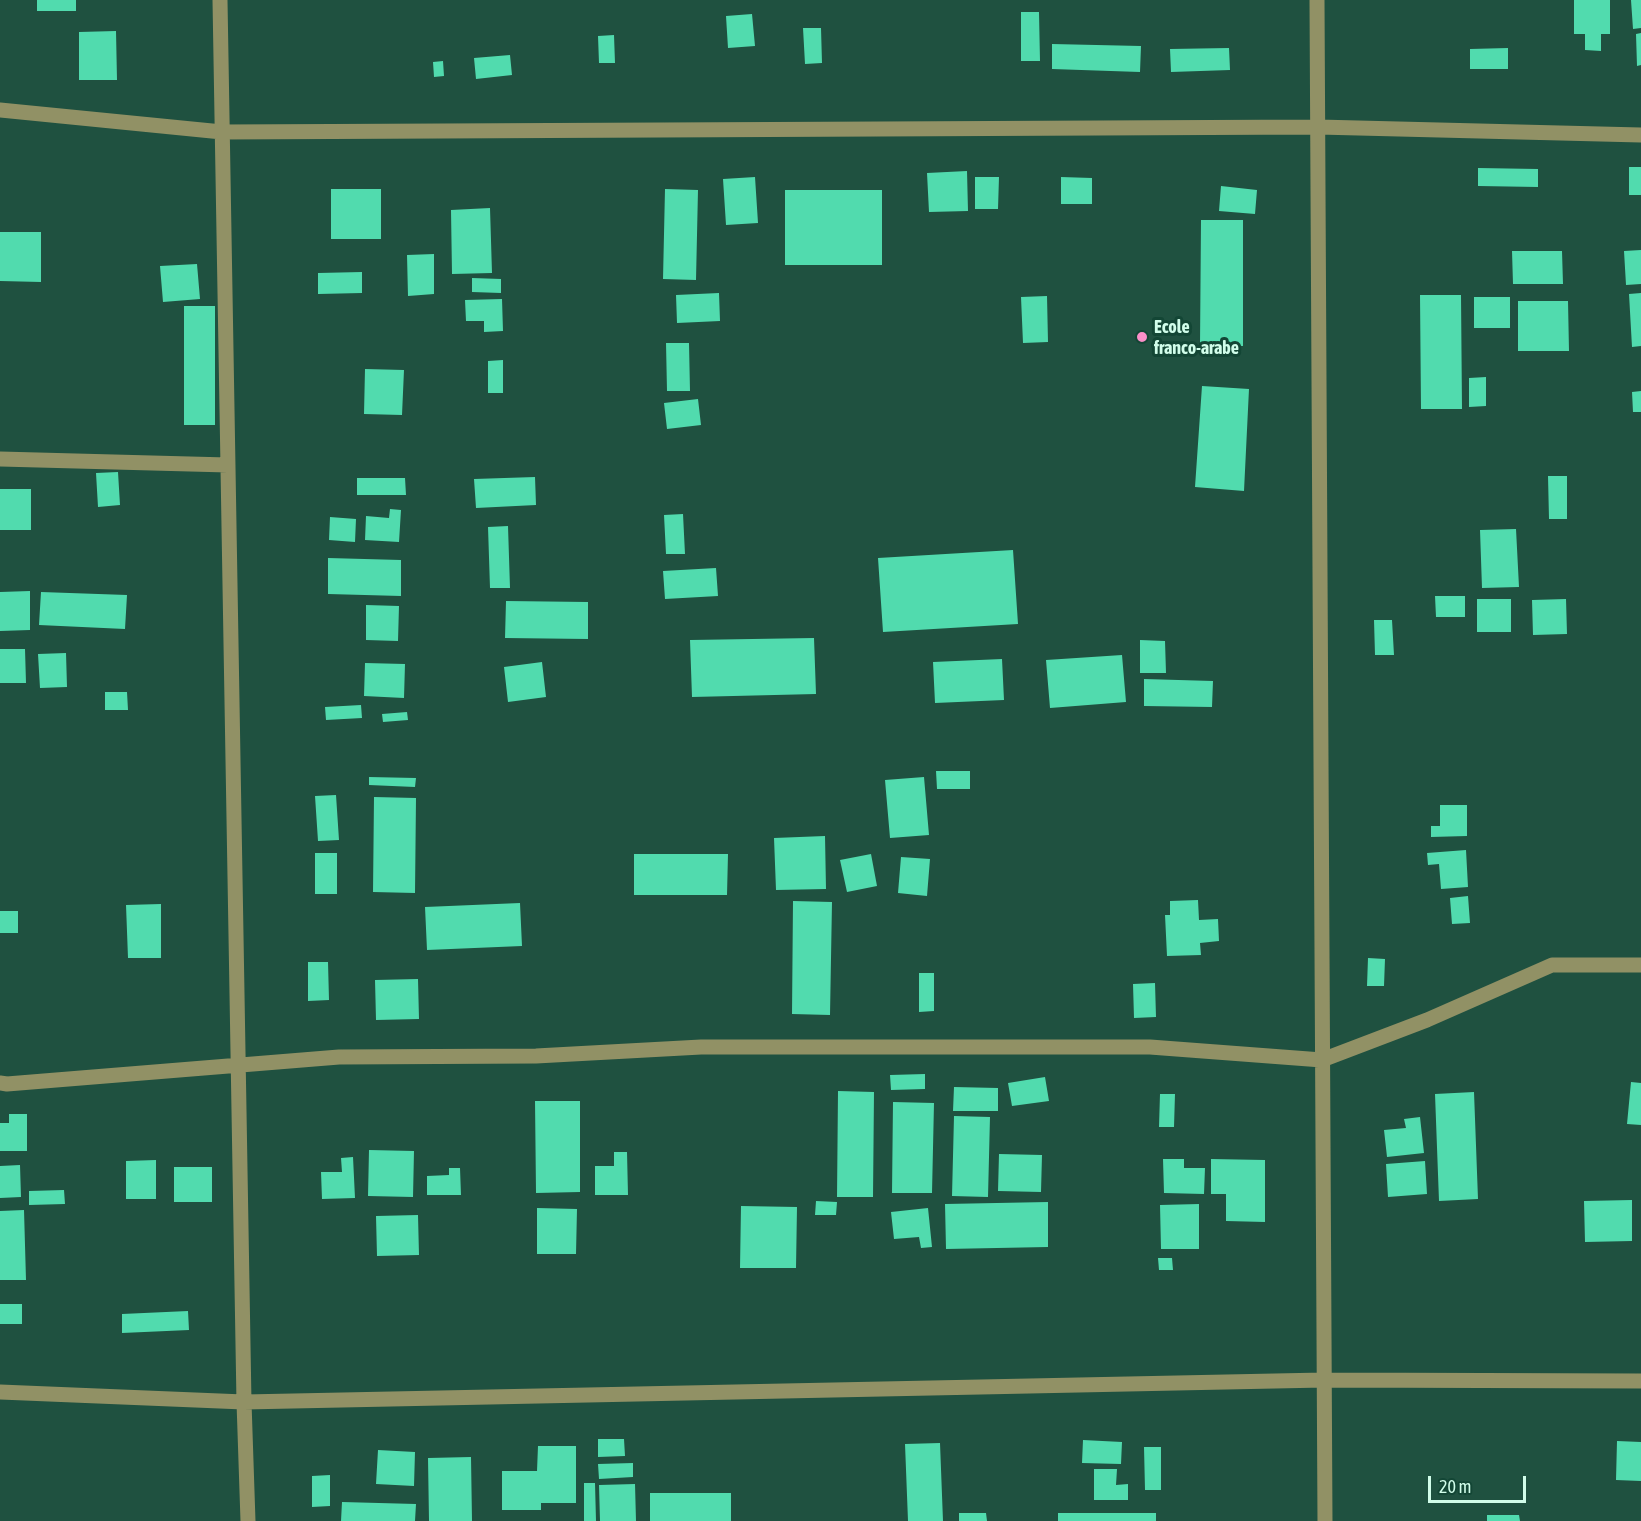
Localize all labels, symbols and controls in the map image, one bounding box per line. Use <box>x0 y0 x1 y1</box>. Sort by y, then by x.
place label: Ecole franco-arabe <box>1154 316 1239 358</box>
marker: Ecole franco-arabe <box>1135 330 1149 344</box>
scale bar <box>1431 1464 1528 1502</box>
text: 20 m <box>1439 1476 1471 1497</box>

